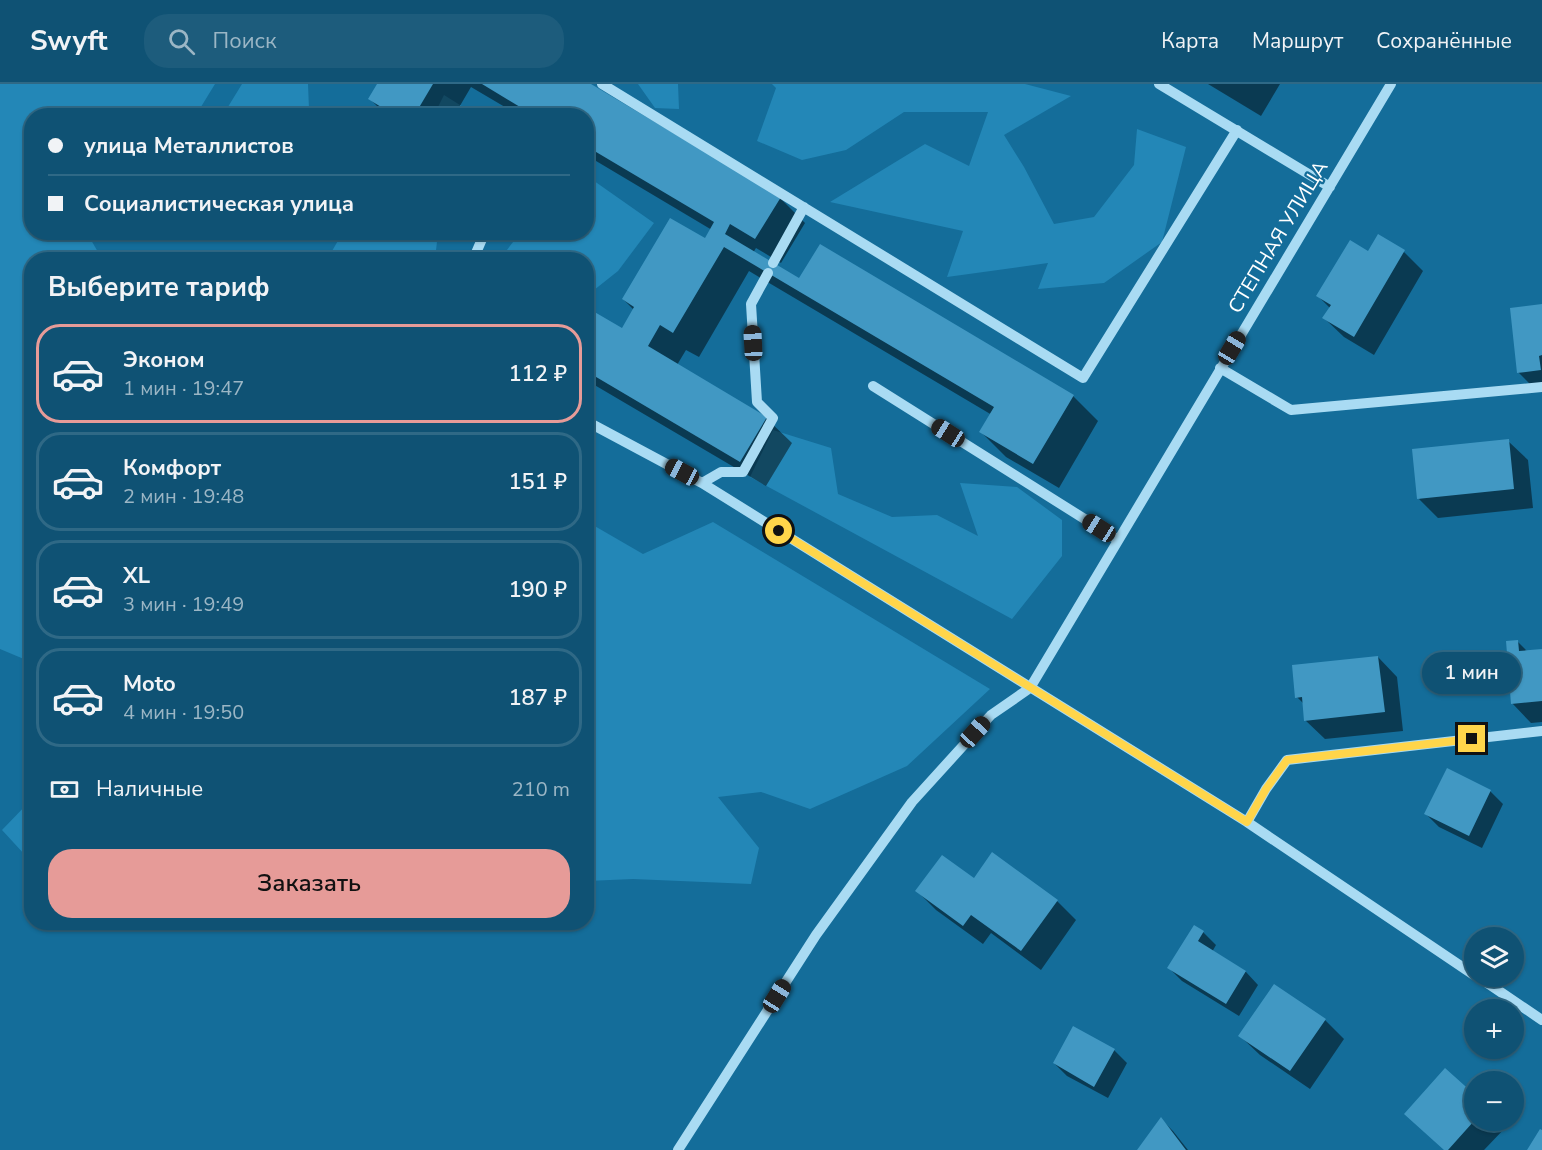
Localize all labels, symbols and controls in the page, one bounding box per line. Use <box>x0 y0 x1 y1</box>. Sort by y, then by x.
search box <box>144 14 564 68</box>
text: Swyft <box>30 22 108 60</box>
icon: search <box>165 25 198 58</box>
text: Поиск <box>213 26 276 56</box>
text: Карта <box>1161 27 1219 55</box>
text: Маршрут <box>1252 27 1343 55</box>
text: Сохранённые <box>1376 27 1512 55</box>
text: улица Металлистов <box>84 131 294 161</box>
street label: СТЕПНАЯ УЛИЦА <box>1222 155 1334 318</box>
text: Социалистическая улица <box>84 189 354 219</box>
text: Выберите тариф <box>48 269 270 306</box>
car <box>743 325 763 361</box>
car <box>1215 328 1249 368</box>
text: Эконом <box>123 345 205 375</box>
icon: car <box>51 347 105 401</box>
text: 112 ₽ <box>508 359 567 389</box>
text: 1 мин · 19:47 <box>123 375 244 402</box>
car <box>928 416 968 450</box>
text: Комфорт <box>123 453 221 483</box>
icon: car <box>51 455 105 509</box>
car <box>662 456 702 488</box>
text: 151 ₽ <box>508 467 567 497</box>
text: 2 мин · 19:48 <box>123 483 244 510</box>
car <box>1079 511 1119 545</box>
route start <box>765 517 792 544</box>
text: XL <box>123 561 150 591</box>
icon: car <box>51 563 105 617</box>
text: 190 ₽ <box>508 575 567 605</box>
text: 3 мин · 19:49 <box>123 591 244 618</box>
callout: 1 мин <box>1422 652 1522 694</box>
text: 1 мин <box>1444 659 1499 686</box>
text: Moto <box>123 669 176 699</box>
icon: car <box>51 671 105 725</box>
text: 187 ₽ <box>508 683 567 713</box>
text: 4 мин · 19:50 <box>123 699 244 726</box>
car <box>956 713 994 751</box>
route end <box>1458 725 1485 752</box>
icon: cash <box>48 773 81 806</box>
text: Наличные <box>96 774 203 804</box>
text: 210 m <box>512 776 570 803</box>
button: Заказать <box>48 849 570 918</box>
map controls <box>1464 927 1524 1131</box>
button: layers <box>1464 927 1524 987</box>
car <box>760 976 794 1016</box>
button: + <box>1464 999 1524 1059</box>
button: − <box>1464 1071 1524 1131</box>

